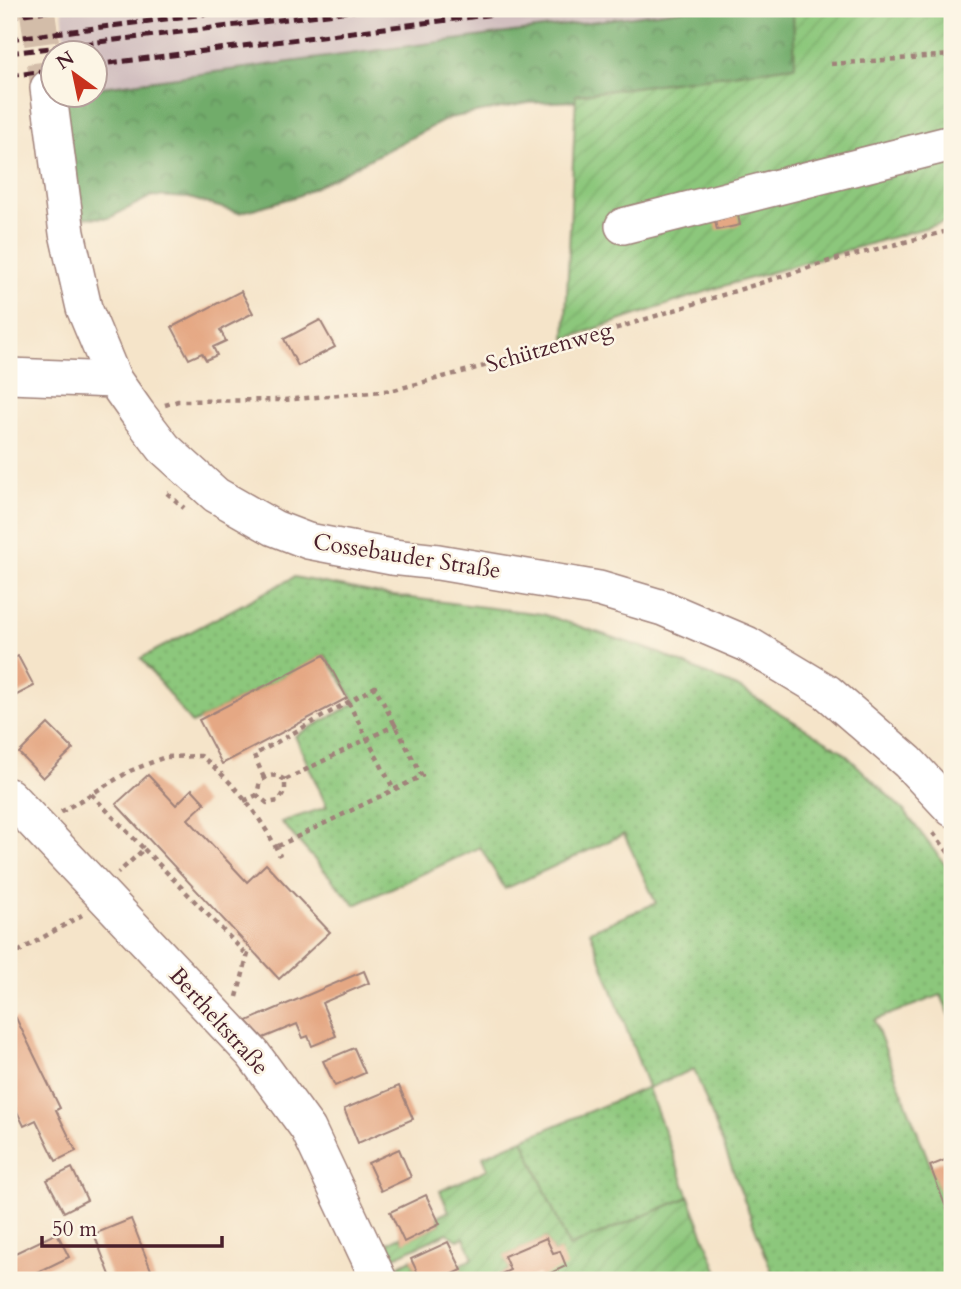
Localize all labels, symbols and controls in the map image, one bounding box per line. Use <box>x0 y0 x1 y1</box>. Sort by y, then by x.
north arrow <box>38 38 108 108</box>
text: N <box>51 45 80 76</box>
street label: Schützenweg <box>482 314 616 380</box>
street label: Cossebauder Straße <box>311 526 503 586</box>
street label: Bertheltstraße <box>162 960 276 1082</box>
scale bar <box>42 1205 222 1249</box>
text: 50 m <box>52 1215 97 1244</box>

